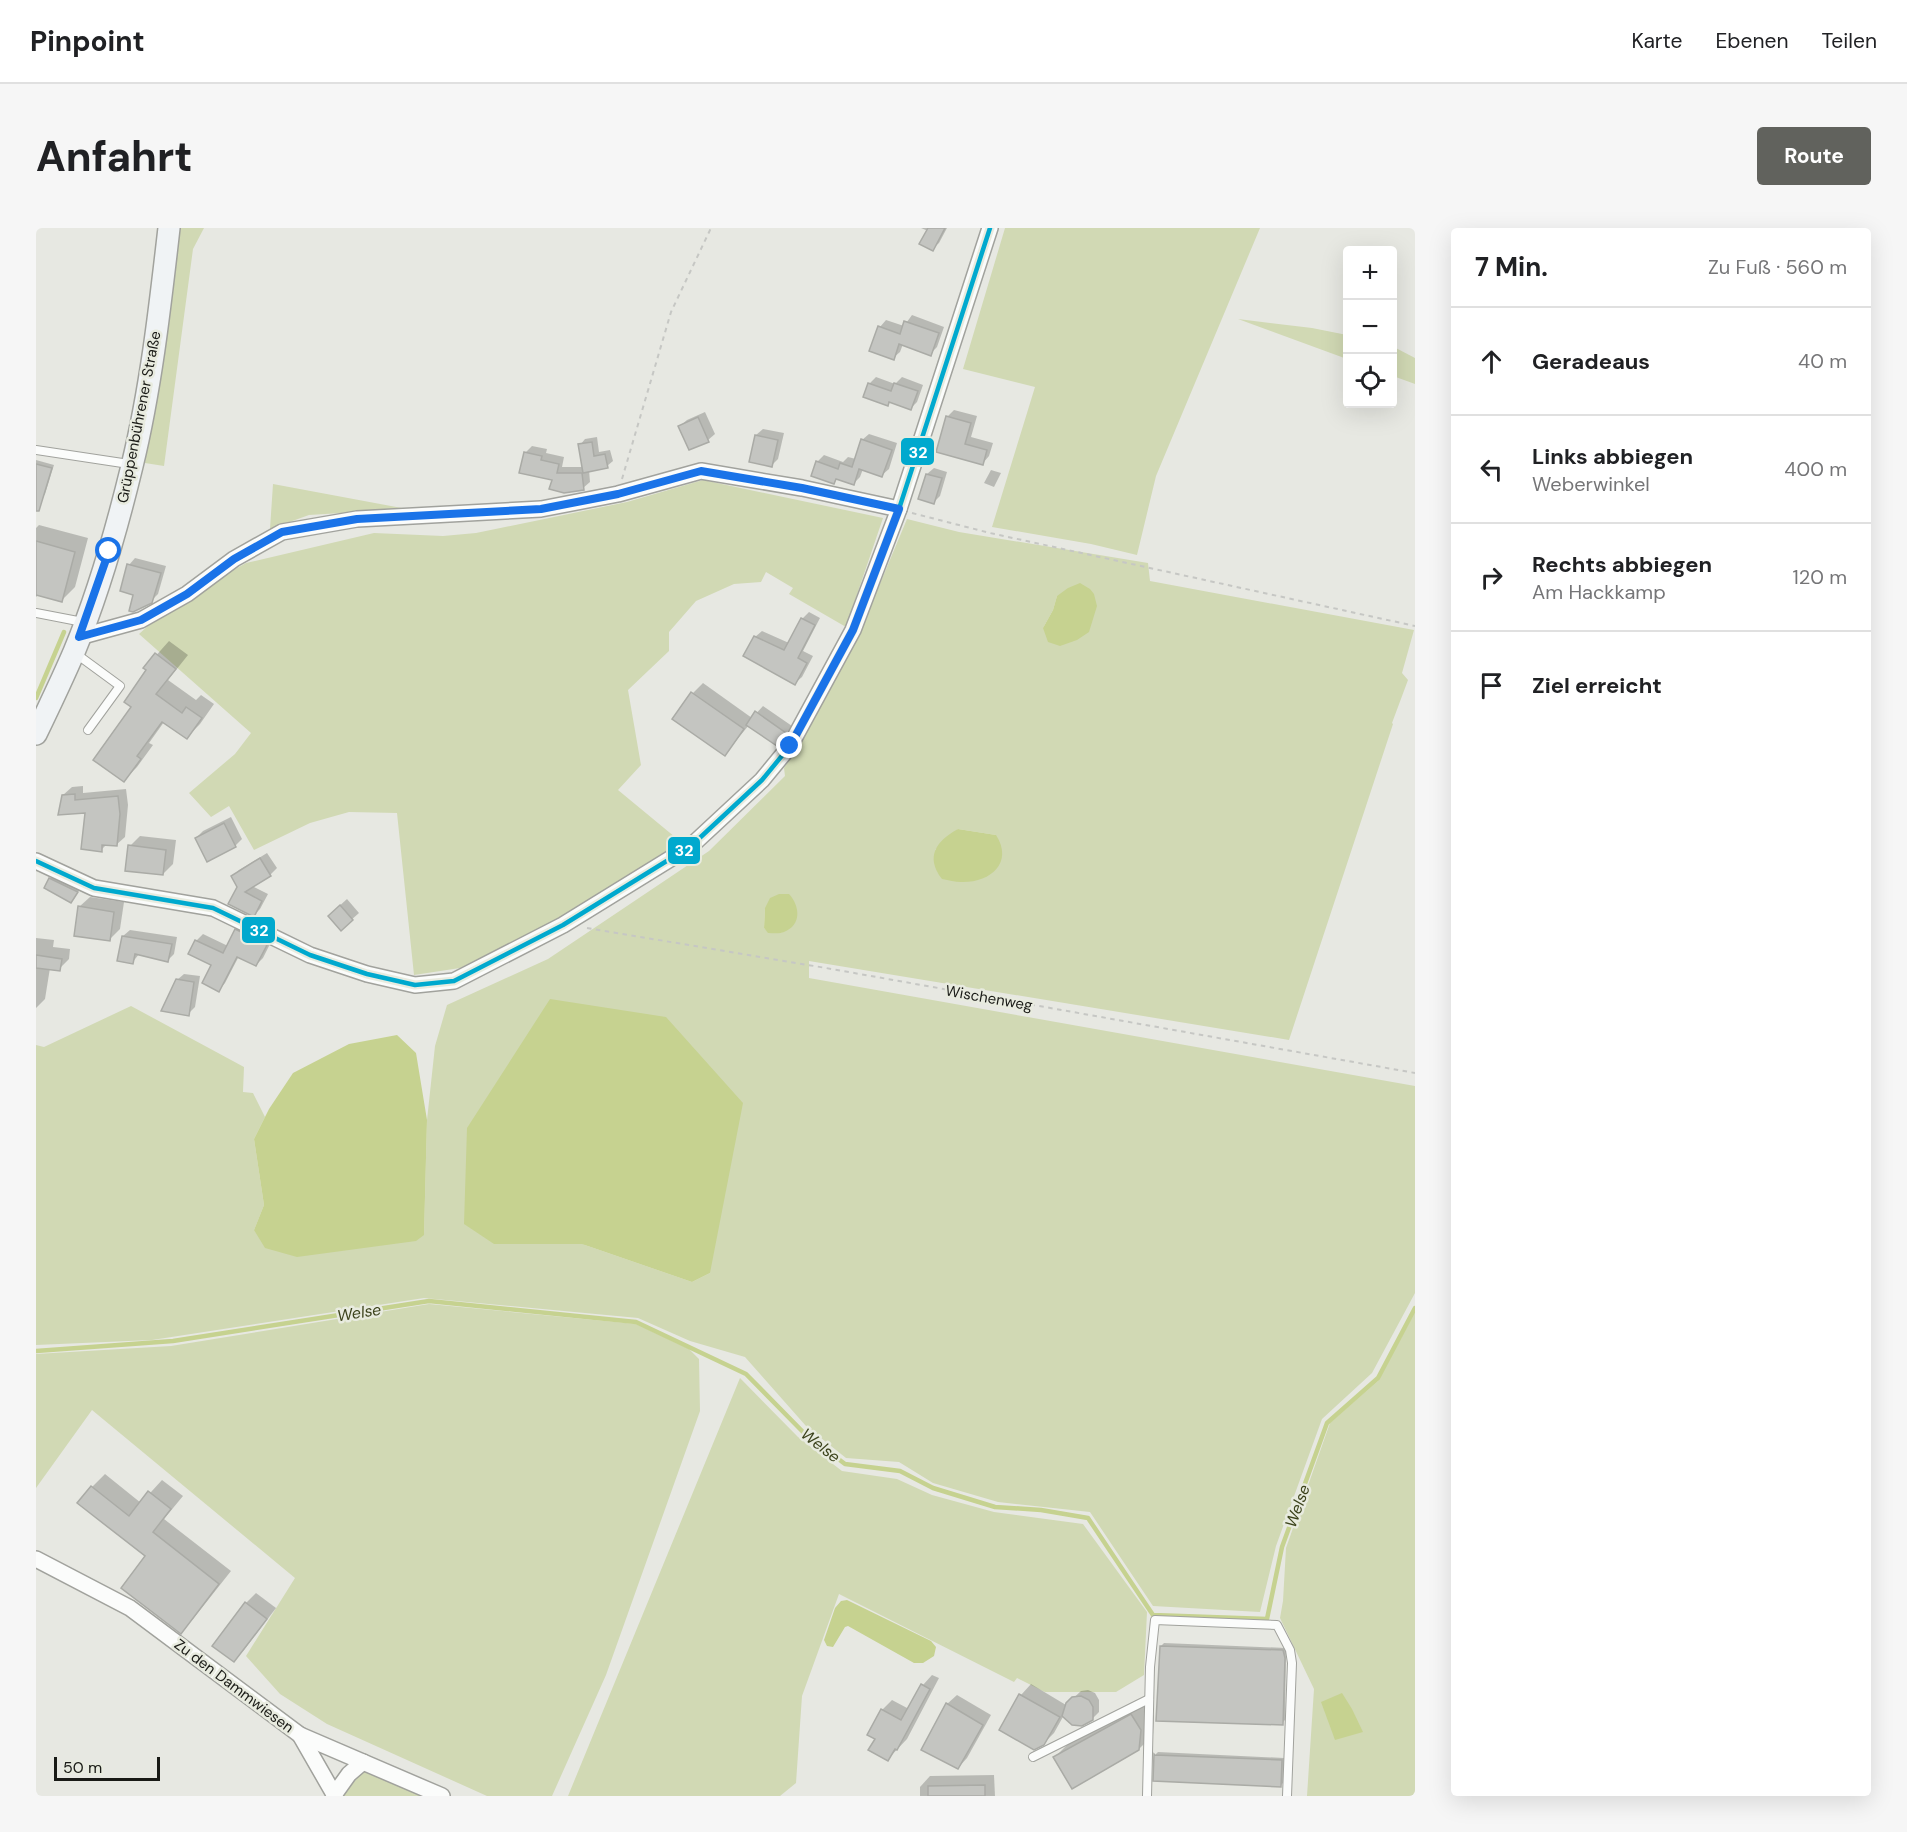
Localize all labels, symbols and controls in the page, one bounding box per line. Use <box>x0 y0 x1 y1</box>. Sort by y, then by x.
text: Pinpoint <box>30 23 145 60</box>
text: Karte <box>1632 27 1682 55</box>
text: Ebenen <box>1715 27 1788 55</box>
text: Teilen <box>1821 27 1877 55</box>
button: Route <box>1757 127 1871 185</box>
text: Anfahrt <box>36 129 192 184</box>
map controls <box>1343 246 1397 408</box>
button: + <box>1343 246 1397 300</box>
text: 7 Min. <box>1475 250 1548 284</box>
text: Zu Fuß · 560 m <box>1708 254 1847 280</box>
button: − <box>1343 300 1397 354</box>
street label: Grüppenbührener Straße <box>112 329 166 505</box>
icon: ahead <box>1475 345 1508 378</box>
text: Geradeaus <box>1532 347 1650 376</box>
text: 40 m <box>1798 348 1847 374</box>
button: locate <box>1343 354 1397 408</box>
line badge: 32 <box>900 437 935 466</box>
text: 32 <box>909 442 927 463</box>
text: Links abbiegen <box>1532 442 1693 471</box>
icon: left <box>1475 453 1508 486</box>
text: 400 m <box>1784 456 1847 482</box>
text: Weberwinkel <box>1532 471 1650 497</box>
route start <box>95 537 121 563</box>
text: Rechts abbiegen <box>1532 550 1712 579</box>
icon: right <box>1475 561 1508 594</box>
text: 120 m <box>1793 564 1847 590</box>
text: Am Hackkamp <box>1532 579 1666 605</box>
icon: arrive <box>1475 669 1508 702</box>
text: Ziel erreicht <box>1532 671 1662 700</box>
route end <box>776 732 802 758</box>
line badge: 32 <box>667 836 701 865</box>
text: 32 <box>675 840 693 861</box>
line badge: 32 <box>241 916 276 944</box>
text: 32 <box>250 920 268 941</box>
street label: Wischenweg <box>944 981 1034 1015</box>
water label: Welse <box>336 1299 383 1326</box>
water label: Welse <box>797 1423 845 1467</box>
water label: Welse <box>1280 1482 1315 1531</box>
street label: Zu den Dammwiesen <box>170 1634 298 1738</box>
scale bar <box>54 1754 160 1782</box>
text: 50 m <box>63 1757 102 1778</box>

